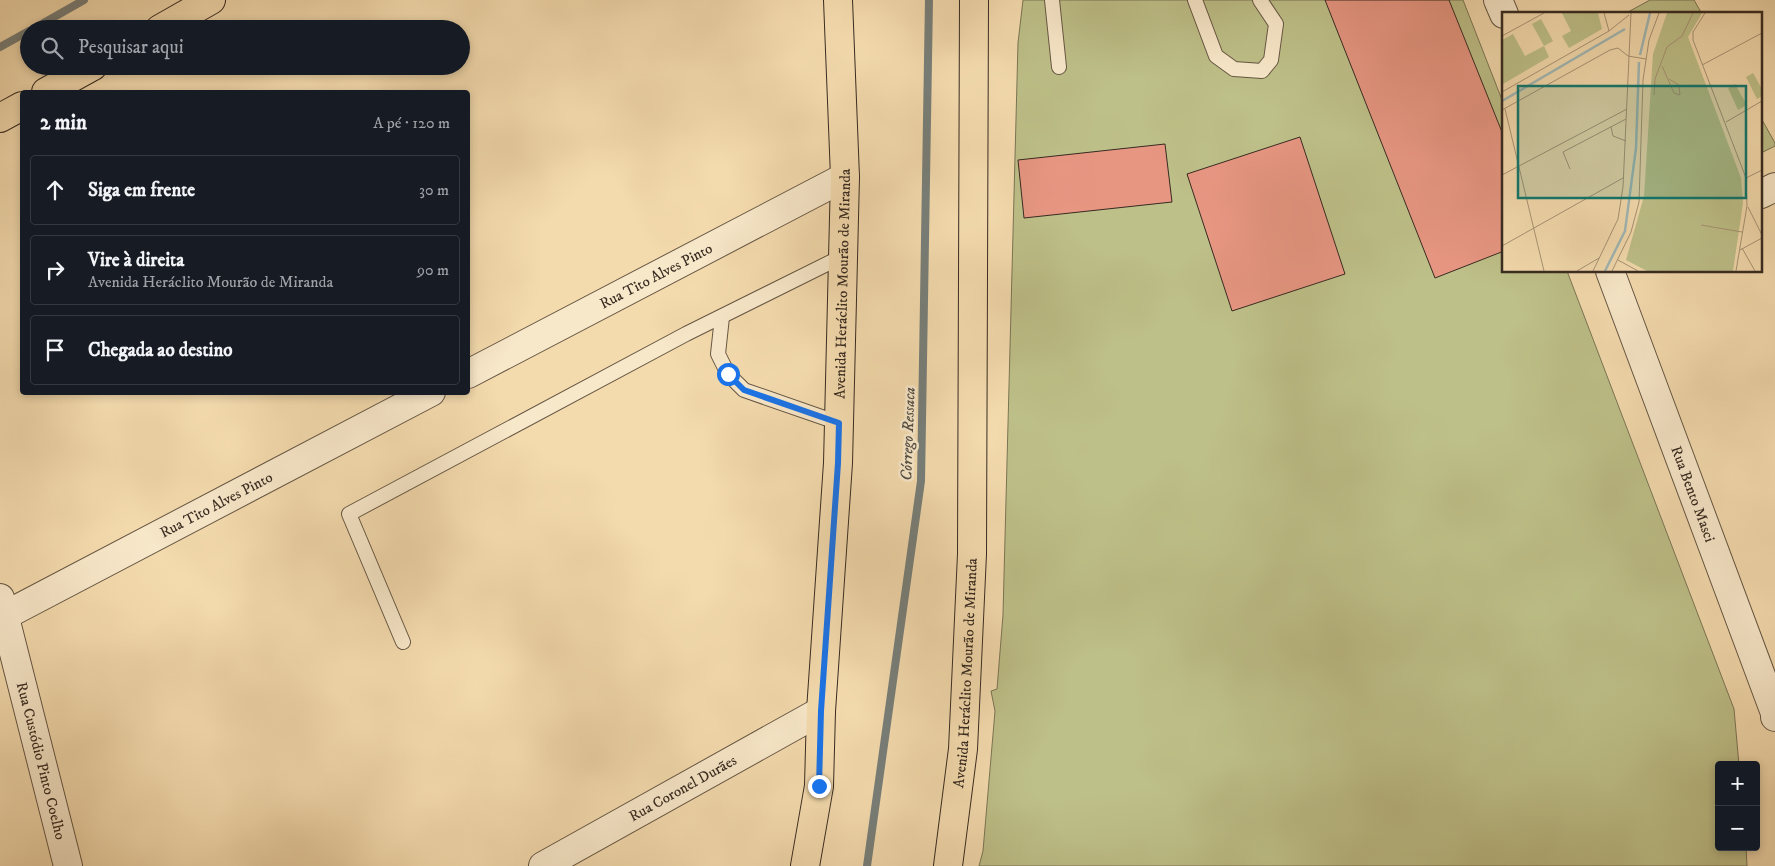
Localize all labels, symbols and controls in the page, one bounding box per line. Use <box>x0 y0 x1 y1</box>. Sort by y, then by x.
inset map <box>1502 12 1762 272</box>
search box <box>20 20 470 75</box>
icon: search <box>38 34 66 62</box>
text: Pesquisar aqui <box>78 36 184 59</box>
text: 2 min <box>40 110 87 136</box>
text: A pé · 120 m <box>373 113 450 133</box>
street label: Avenida Heráclito Mourão de Miranda <box>830 168 855 399</box>
icon: ahead <box>41 176 69 204</box>
text: Siga em frente <box>88 179 195 202</box>
text: 30 m <box>419 180 449 200</box>
street label: Rua Tito Alves Pinto <box>596 239 716 313</box>
text: Vire à direita <box>88 249 184 272</box>
icon: right <box>41 256 69 284</box>
text: 90 m <box>417 260 449 280</box>
text: Avenida Heráclito Mourão de Miranda <box>88 272 333 292</box>
icon: arrive <box>41 336 69 364</box>
text: Chegada ao destino <box>88 339 233 362</box>
route start <box>717 363 740 386</box>
water label: Córrego Ressaca <box>896 387 920 481</box>
street label: Rua Bento Masci <box>1667 443 1720 545</box>
street label: Rua Tito Alves Pinto <box>156 467 276 542</box>
street label: Avenida Heráclito Mourão de Miranda <box>949 557 981 789</box>
street label: Rua Custódio Pinto Coelho <box>12 680 70 842</box>
street label: Rua Coronel Durães <box>626 750 740 826</box>
map controls <box>1715 761 1760 851</box>
button: + <box>1715 761 1760 806</box>
route end <box>808 775 831 798</box>
button: − <box>1715 806 1760 851</box>

